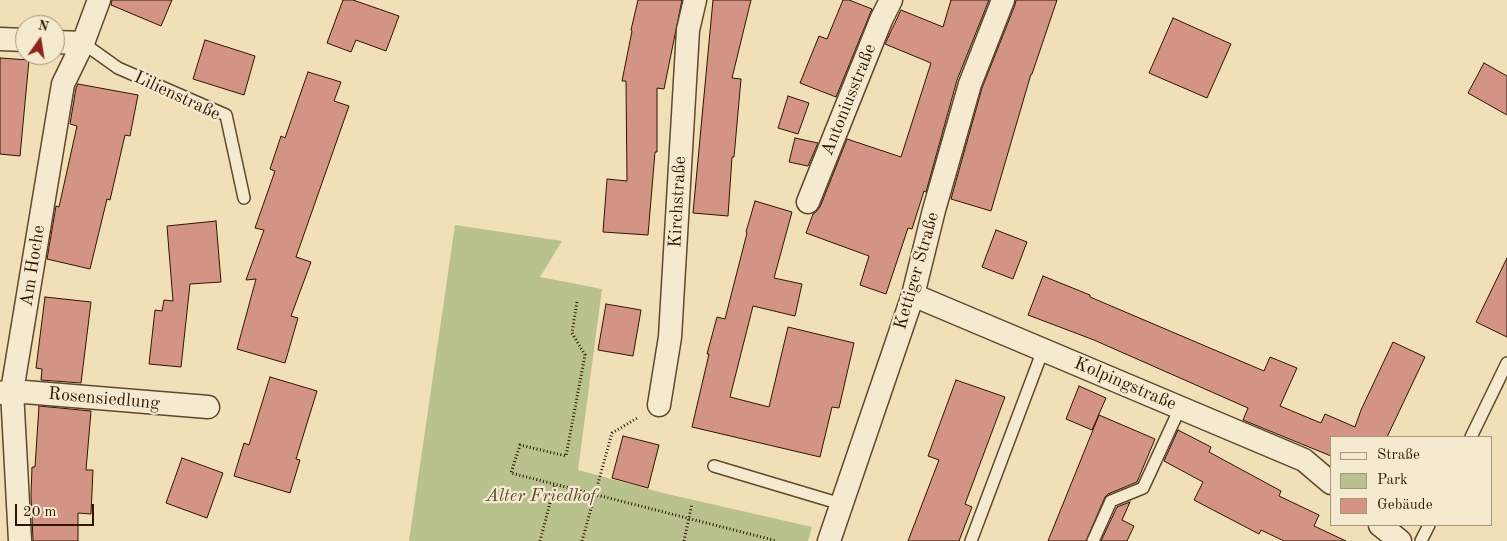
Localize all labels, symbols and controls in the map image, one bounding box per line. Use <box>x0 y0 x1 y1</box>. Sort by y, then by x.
north arrow <box>15 15 65 65</box>
text: N <box>36 18 50 34</box>
street label: Antoniusstraße <box>817 41 881 159</box>
street label: Lilienstraße <box>130 67 224 125</box>
street label: Kirchstraße <box>665 156 691 248</box>
street label: Kettiger Straße <box>890 210 944 332</box>
street label: Am Hoche <box>16 224 50 308</box>
street label: Kolpingstraße <box>1071 353 1179 415</box>
street label: Rosensiedlung <box>47 383 161 415</box>
legend <box>1330 436 1492 526</box>
text: Straße <box>1377 448 1420 463</box>
text: Park <box>1377 473 1408 488</box>
park label: Alter Friedhof <box>486 485 596 507</box>
scale bar <box>18 494 96 526</box>
text: Gebäude <box>1377 498 1433 513</box>
text: 20 m <box>23 505 57 520</box>

